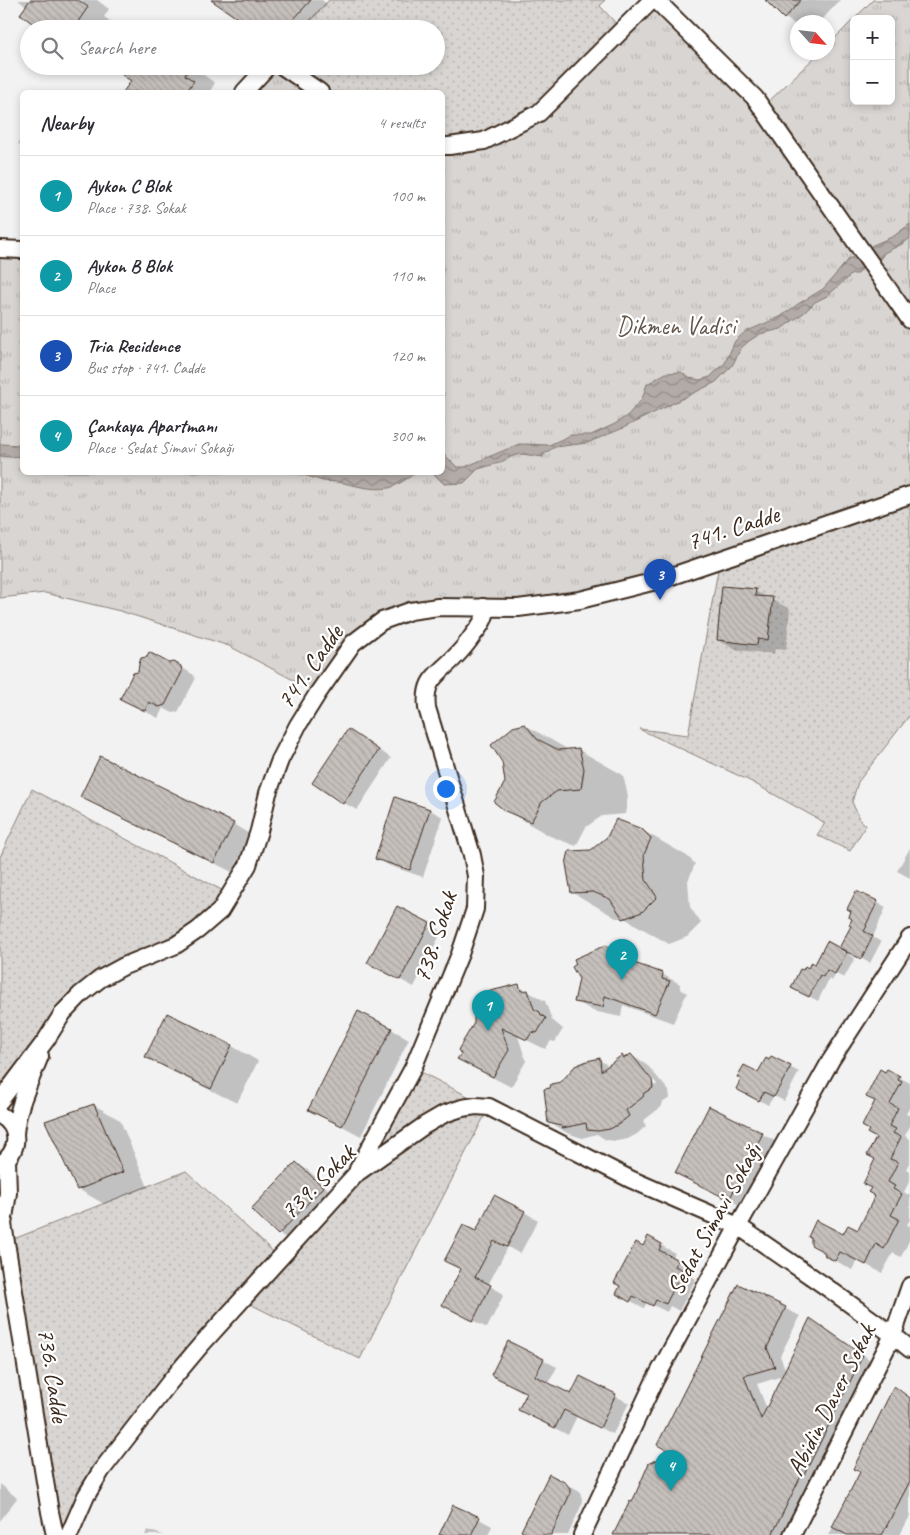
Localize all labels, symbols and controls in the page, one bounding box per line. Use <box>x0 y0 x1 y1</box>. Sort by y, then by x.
north arrow <box>790 15 835 60</box>
map controls <box>850 15 895 105</box>
button: + <box>850 15 895 60</box>
search box <box>20 20 445 75</box>
icon: search <box>38 34 66 62</box>
text: Search here <box>78 36 155 60</box>
button: − <box>850 60 895 105</box>
text: Nearby <box>40 110 93 136</box>
text: 4 results <box>378 113 425 133</box>
text: Aykon C Blok <box>87 174 171 198</box>
text: 1 <box>52 186 60 206</box>
text: 100 m <box>391 186 425 206</box>
text: Place · 738. Sokak <box>87 198 186 218</box>
text: Aykon B Blok <box>87 254 172 278</box>
text: 2 <box>52 266 60 286</box>
text: 110 m <box>391 266 425 286</box>
text: Place <box>87 278 115 298</box>
park label: Dikmen Vadisi <box>617 310 739 342</box>
text: Tria Recidence <box>87 334 180 358</box>
text: 3 <box>52 346 60 366</box>
text: 120 m <box>391 346 425 366</box>
text: Bus stop · 741. Cadde <box>87 358 205 378</box>
text: Çankaya Apartmanı <box>87 414 217 438</box>
text: 4 <box>52 426 60 446</box>
text: 300 m <box>391 426 425 446</box>
text: Place · Sedat Simavi Sokağı <box>87 438 234 458</box>
street label: 741. Cadde <box>683 497 785 558</box>
pin: 3 <box>644 559 676 600</box>
street label: 741. Cadde <box>270 617 351 715</box>
your location <box>433 776 459 802</box>
street label: 738. Sokak <box>405 886 465 987</box>
pin: 2 <box>606 939 638 980</box>
pin: 1 <box>472 990 504 1031</box>
street label: 739. Sokak <box>274 1136 364 1226</box>
street label: Sedat Simavi Sokağı <box>659 1136 770 1301</box>
street label: Abidin Daver Sokak <box>779 1317 884 1481</box>
street label: 736. Cadde <box>30 1325 77 1426</box>
pin: 4 <box>655 1450 687 1491</box>

